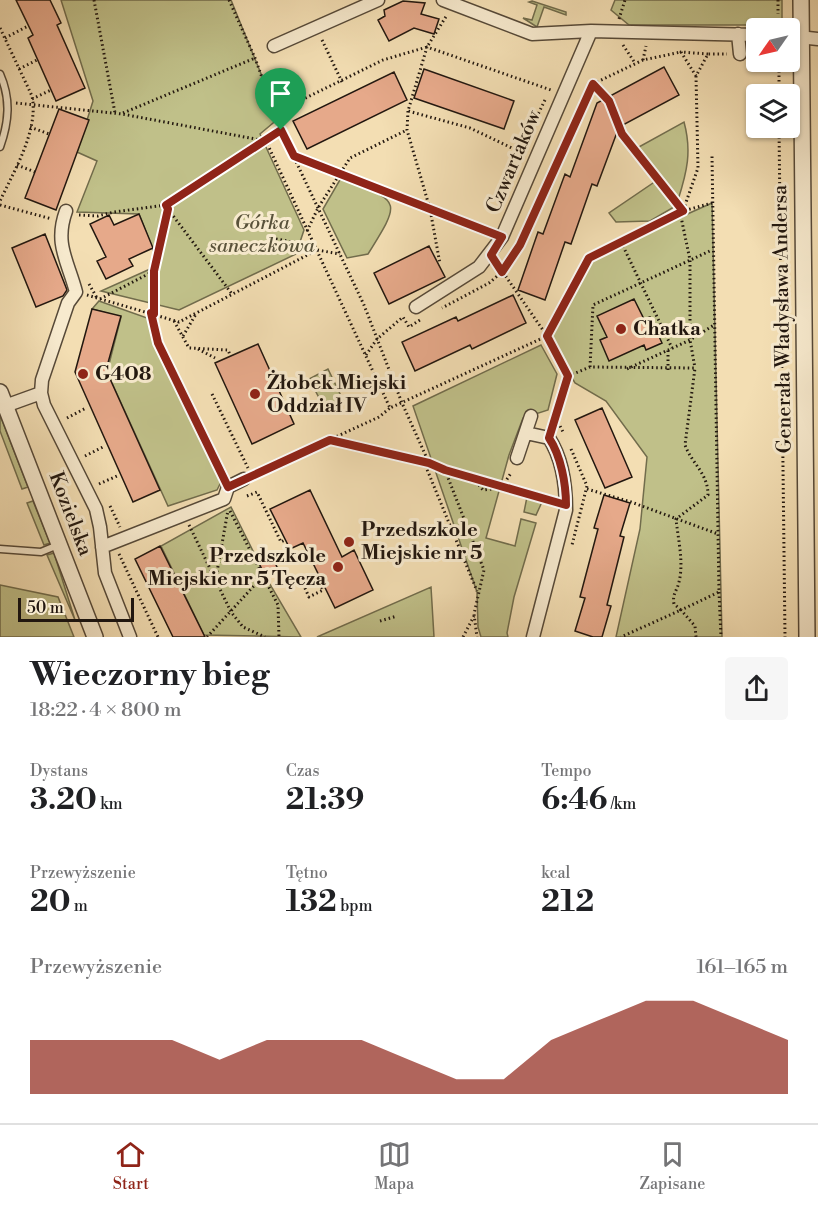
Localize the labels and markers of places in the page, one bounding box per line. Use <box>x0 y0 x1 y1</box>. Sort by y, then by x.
pin <box>255 68 306 130</box>
place label: Chatka <box>633 317 701 342</box>
marker: Chatka <box>614 322 628 336</box>
place label: G408 <box>95 362 152 387</box>
marker: G408 <box>76 367 90 381</box>
place label: Żłobek Miejski Oddział IV <box>267 369 407 419</box>
marker: Żłobek Miejski Oddział IV <box>248 387 262 401</box>
place label: Przedszkole Miejskie nr 5 <box>361 518 482 566</box>
marker: Przedszkole Miejskie nr 5 <box>342 535 356 549</box>
place label: Przedszkole Miejskie nr 5 Tęcza <box>148 544 326 592</box>
marker: Przedszkole Miejskie nr 5 Tęcza <box>331 560 345 574</box>

